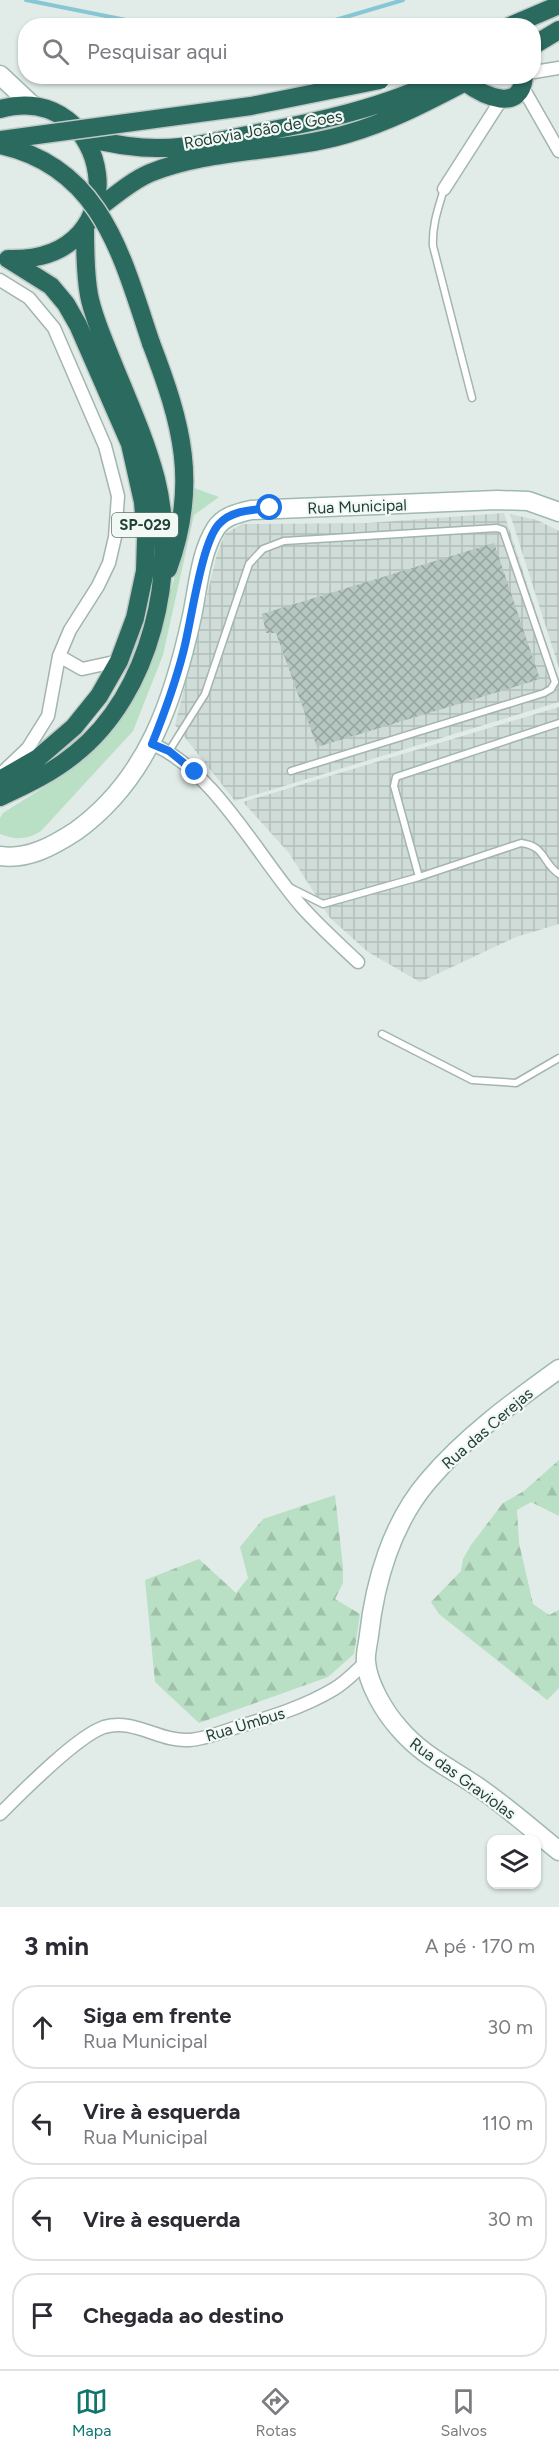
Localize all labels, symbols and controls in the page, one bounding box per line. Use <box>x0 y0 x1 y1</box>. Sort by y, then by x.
search box <box>18 18 541 84</box>
icon: search <box>39 35 72 68</box>
text: Pesquisar aqui <box>87 38 228 65</box>
street label: Rodovia João de Goes <box>182 106 344 153</box>
route start <box>256 494 282 520</box>
street label: Rua Municipal <box>307 495 407 518</box>
road number: SP-029 <box>112 513 178 537</box>
route end <box>181 758 207 784</box>
street label: Rua das Cerejas <box>438 1384 537 1473</box>
street label: Rua Umbus <box>203 1703 287 1746</box>
street label: Rua das Graviolas <box>406 1734 519 1823</box>
map controls <box>487 1835 541 1889</box>
button: layers <box>487 1835 541 1889</box>
text: 3 min <box>24 1930 89 1962</box>
text: A pé · 170 m <box>425 1934 535 1958</box>
text: Siga em frente <box>83 2002 231 2029</box>
icon: ahead <box>26 2011 59 2044</box>
text: 30 m <box>487 2015 533 2039</box>
text: Rua Municipal <box>83 2029 208 2053</box>
text: Vire à esquerda <box>83 2098 241 2125</box>
icon: left <box>26 2107 59 2140</box>
text: 110 m <box>482 2111 533 2135</box>
text: Rua Municipal <box>83 2125 208 2149</box>
icon: left <box>26 2203 59 2236</box>
text: Vire à esquerda <box>83 2206 241 2233</box>
text: 30 m <box>487 2207 533 2231</box>
icon: arrive <box>26 2299 59 2332</box>
text: Chegada ao destino <box>83 2302 284 2329</box>
tab: Mapa <box>72 2385 111 2440</box>
tab: Rotas <box>256 2385 296 2440</box>
tab: Salvos <box>441 2385 487 2440</box>

